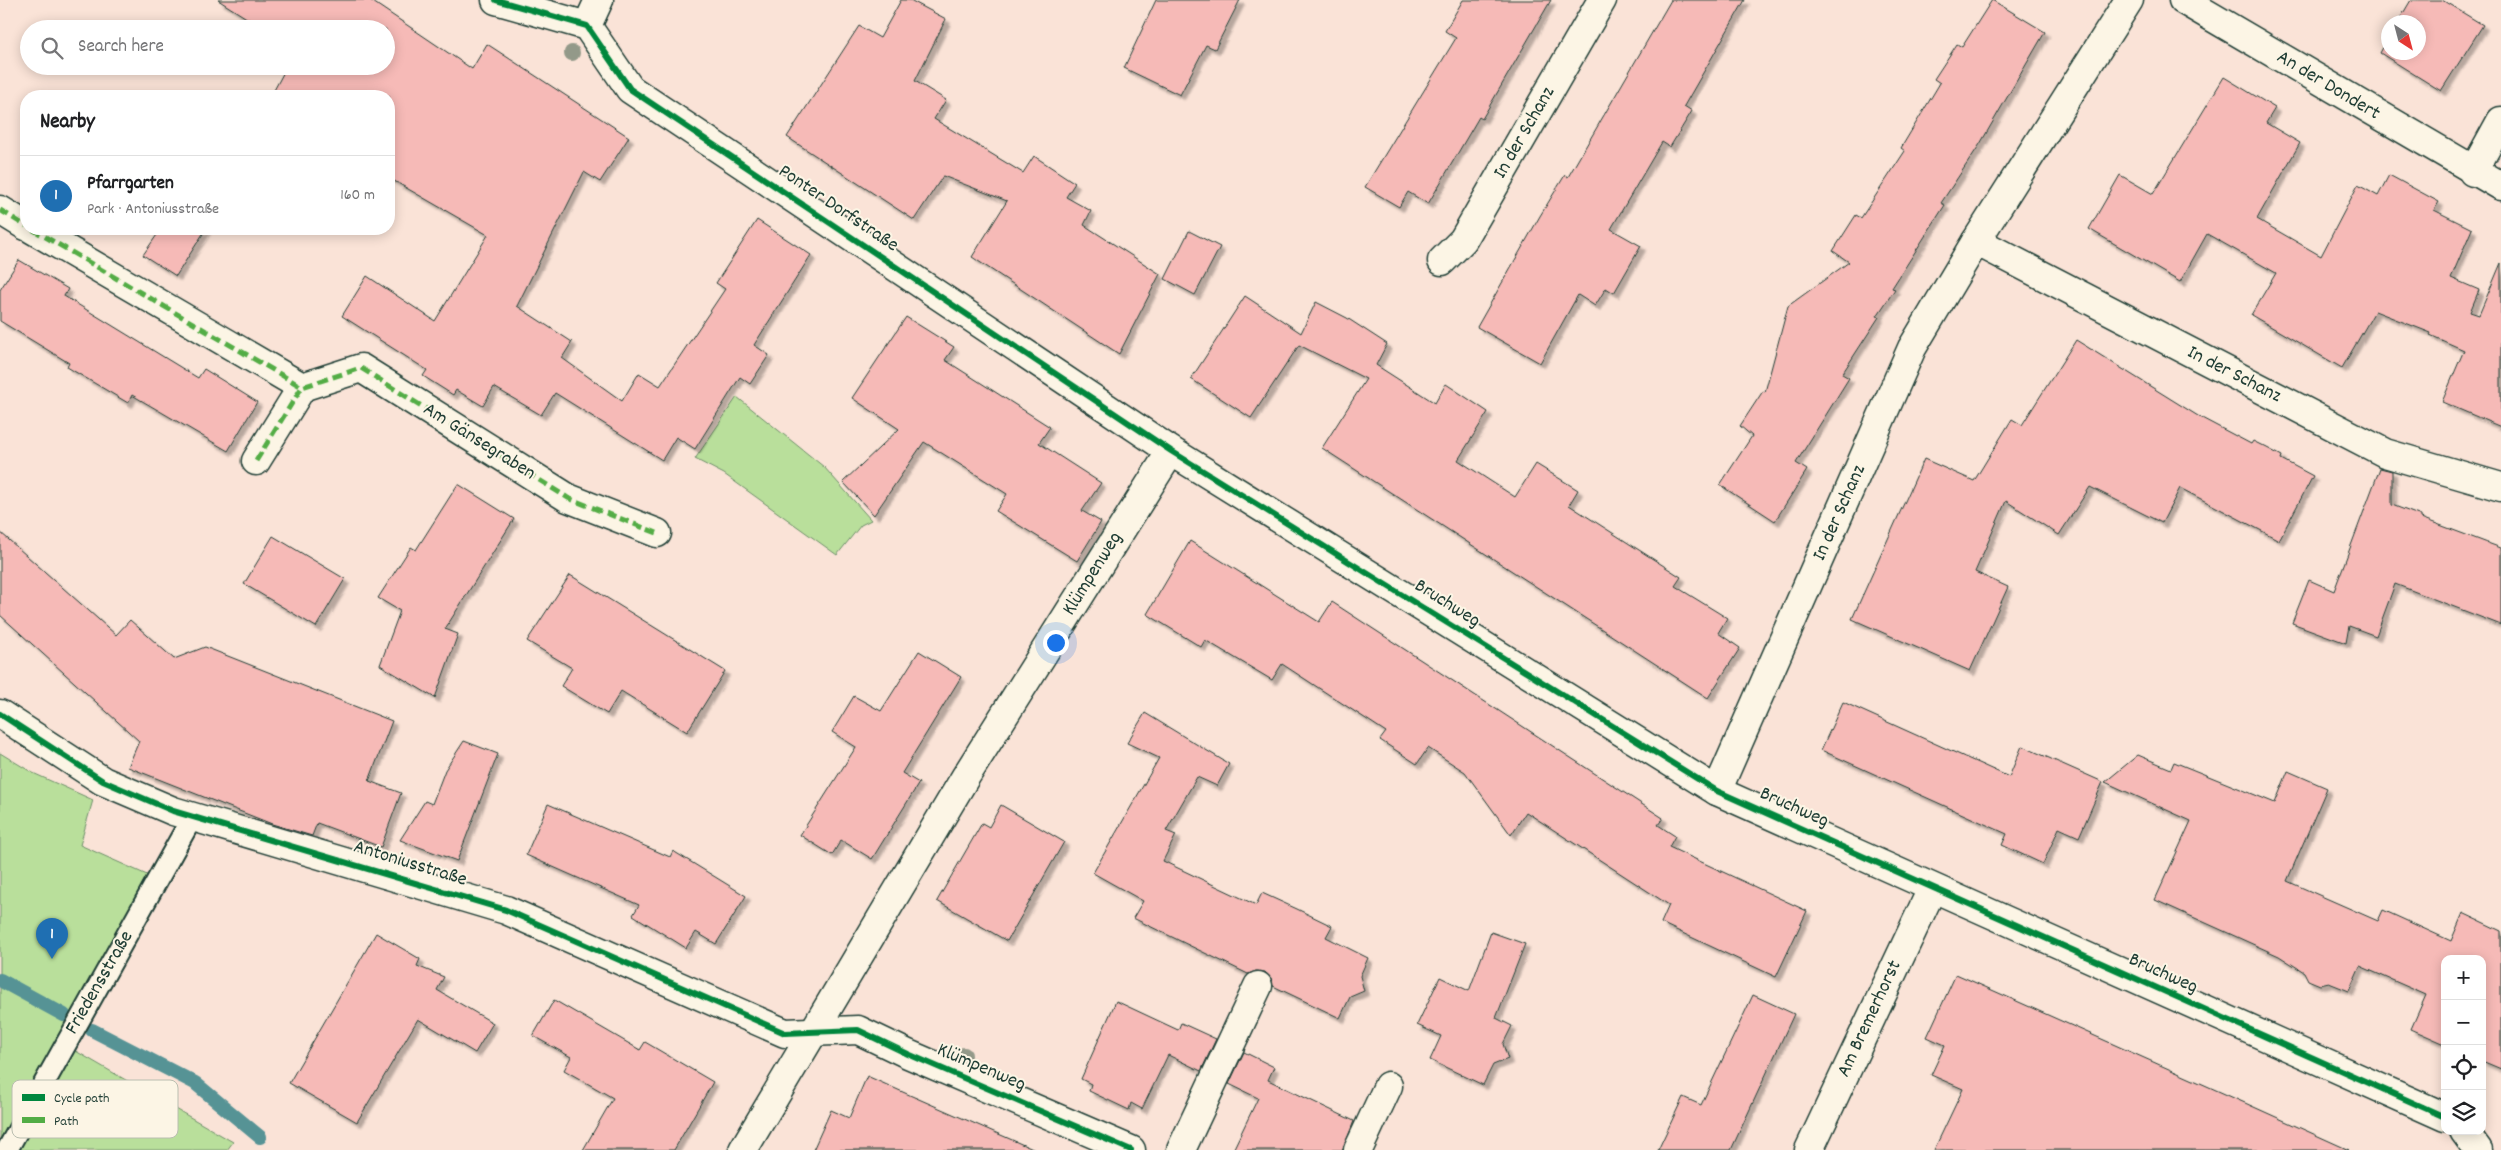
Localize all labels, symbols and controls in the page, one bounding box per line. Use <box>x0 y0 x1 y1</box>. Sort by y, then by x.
north arrow <box>2381 15 2426 60</box>
search box <box>20 20 395 75</box>
icon: search <box>38 34 66 62</box>
text: Search here <box>78 34 164 61</box>
street label: An der Dondert <box>2271 44 2385 128</box>
street label: In der Schanz <box>1487 81 1563 184</box>
text: Nearby <box>40 108 95 138</box>
street label: Ponter Dorfstraße <box>772 158 904 260</box>
text: Pfarrgarten <box>87 171 174 198</box>
text: 1 <box>54 184 58 207</box>
text: 160 m <box>340 184 375 207</box>
text: Park · Antoniusstraße <box>87 198 219 221</box>
street label: In der Schanz <box>2182 339 2286 411</box>
street label: Am Gänsegraben <box>417 396 541 488</box>
street label: In der Schanz <box>1806 460 1874 565</box>
street label: Klümpenweg <box>1056 527 1130 621</box>
street label: Bruchweg <box>1409 573 1485 635</box>
your location <box>1043 630 1069 656</box>
street label: Bruchweg <box>1755 780 1833 836</box>
street label: Antoniusstraße <box>350 833 470 895</box>
pin: 1 <box>36 918 68 959</box>
street label: Friedensstraße <box>59 926 141 1040</box>
street label: Bruchweg <box>2124 946 2202 1002</box>
map controls <box>2441 955 2486 1135</box>
button: + <box>2441 955 2486 1000</box>
street label: Am Bremerhorst <box>1831 956 1909 1082</box>
button: − <box>2441 1000 2486 1045</box>
street label: Klümpenweg <box>932 1037 1030 1099</box>
button: locate <box>2441 1045 2486 1090</box>
legend <box>12 1080 178 1138</box>
text: Cycle path <box>54 1089 110 1109</box>
button: layers <box>2441 1090 2486 1135</box>
text: Path <box>54 1112 79 1132</box>

